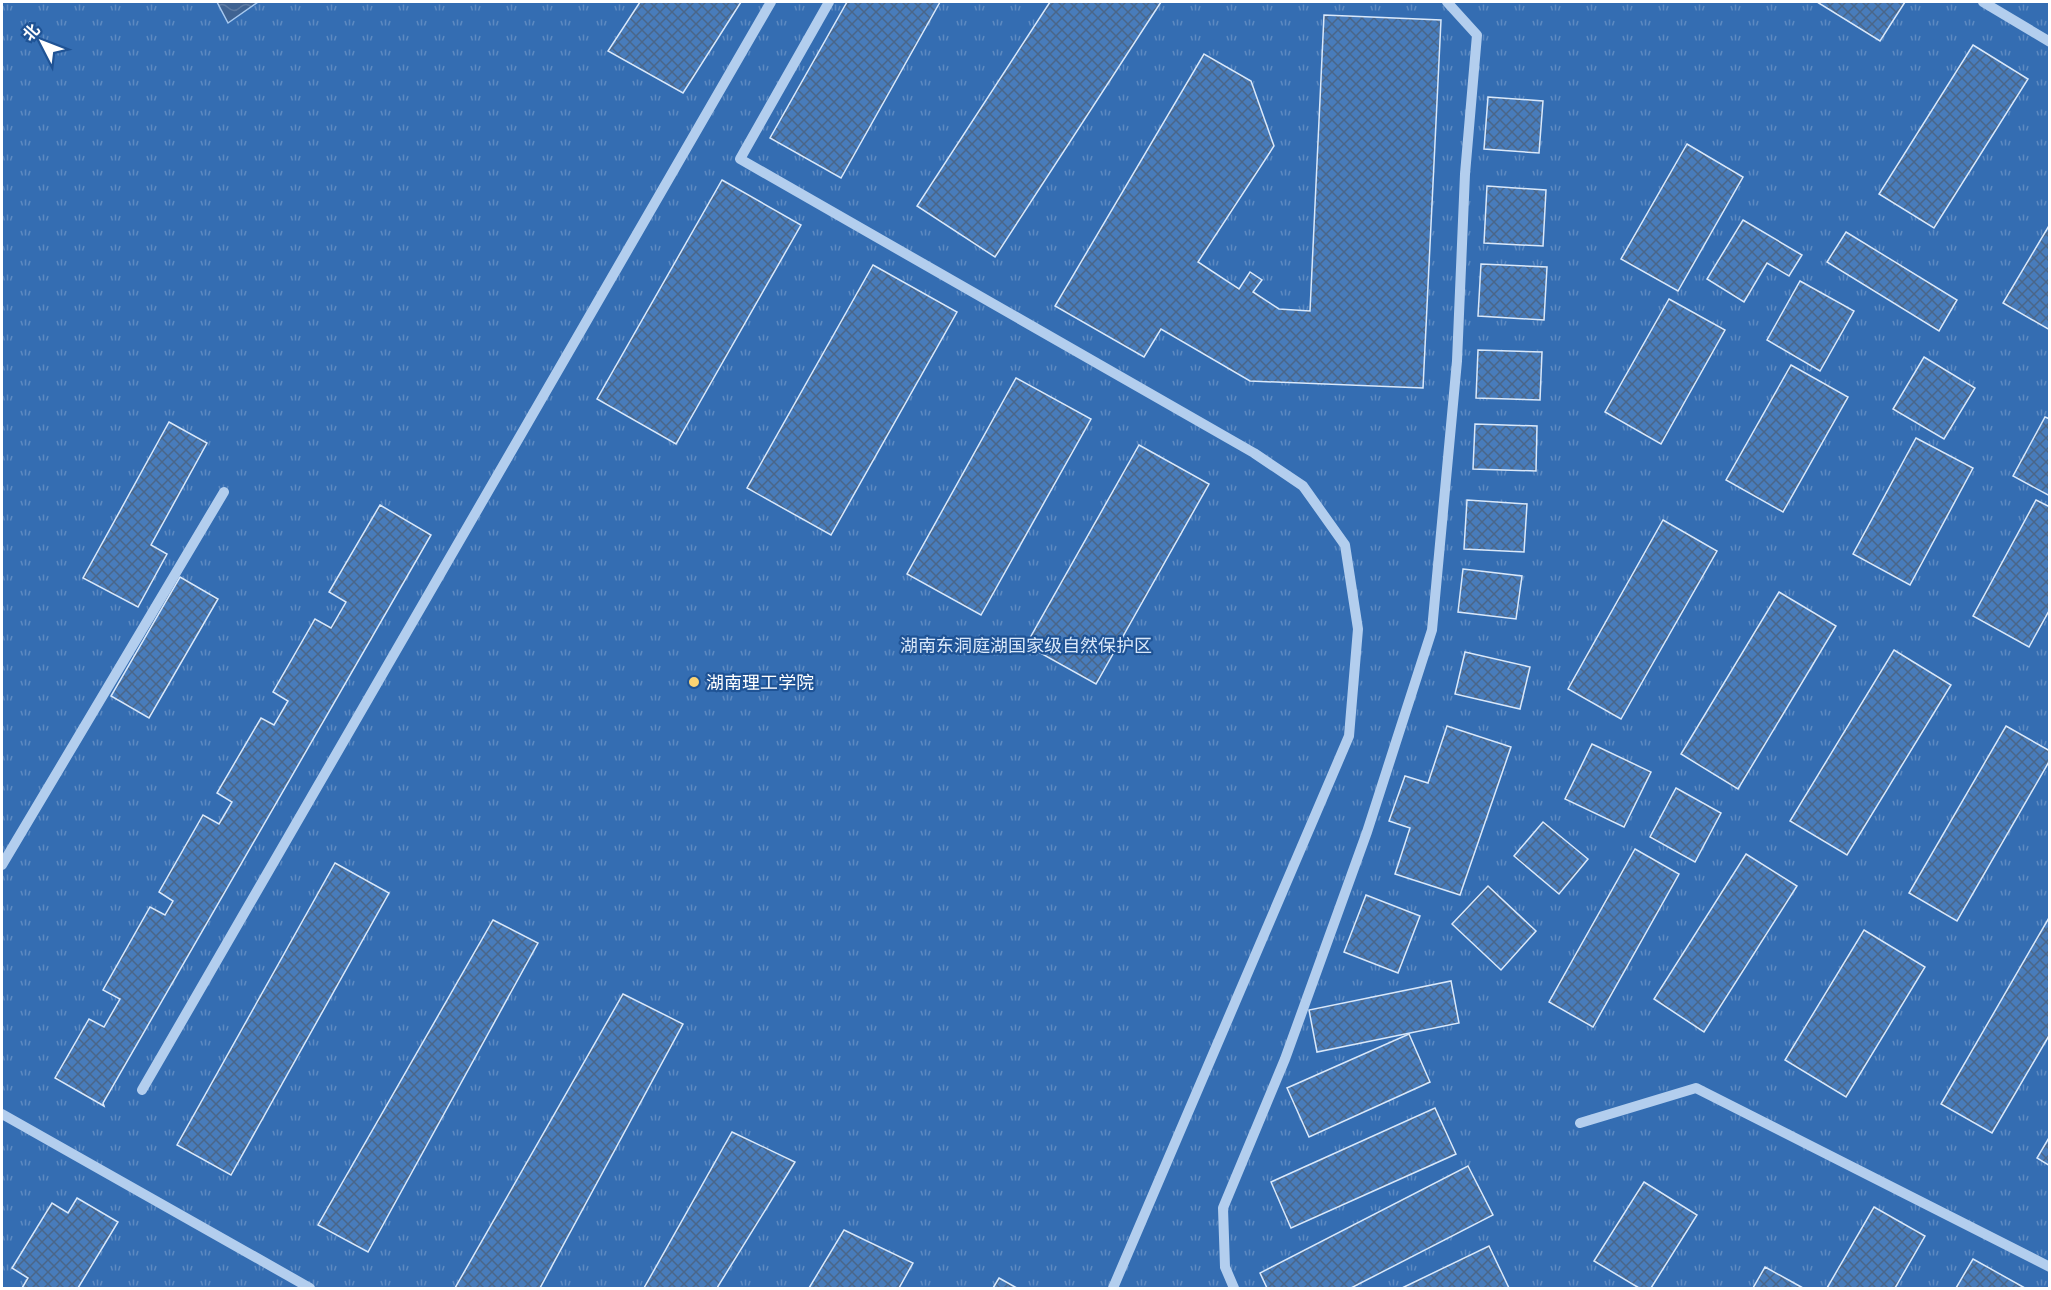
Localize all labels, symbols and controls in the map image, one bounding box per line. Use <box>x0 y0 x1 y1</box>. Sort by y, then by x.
north arrow <box>12 12 72 72</box>
text: 北 <box>18 19 43 44</box>
park label: 湖南东洞庭湖国家级自然保护区 <box>900 634 1152 656</box>
place label: 湖南理工学院 <box>706 671 814 693</box>
marker: 湖南理工学院 <box>687 675 701 689</box>

